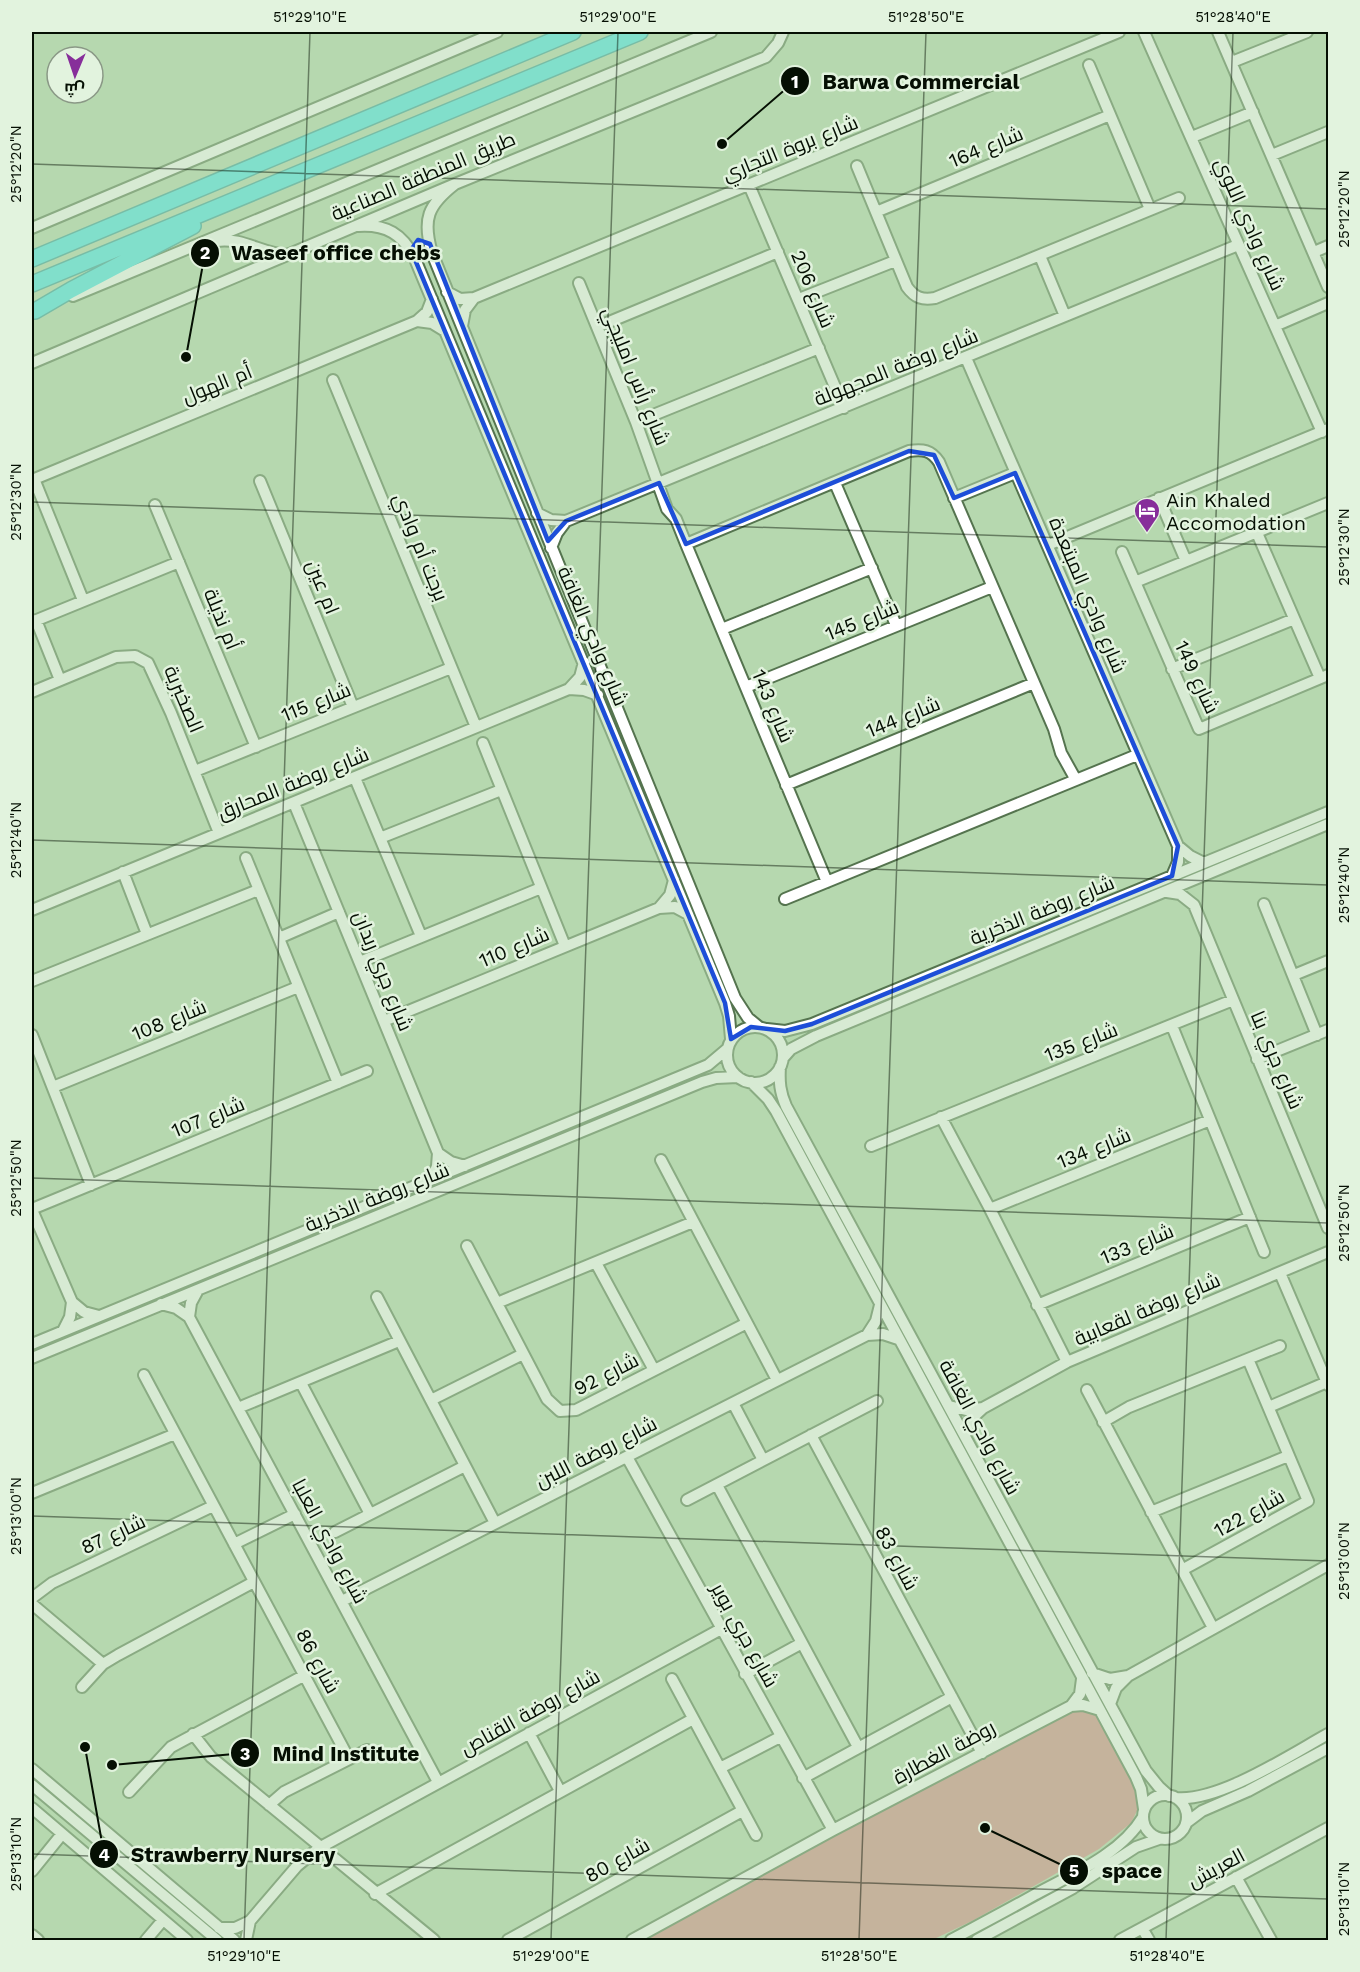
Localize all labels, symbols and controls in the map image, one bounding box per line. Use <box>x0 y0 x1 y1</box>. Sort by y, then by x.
text: 51°29'10"E <box>273 8 347 26</box>
text: 51°29'00"E <box>579 8 657 26</box>
text: 51°28'50"E <box>888 8 964 26</box>
text: 51°28'40"E <box>1195 8 1271 26</box>
north arrow <box>45 45 105 105</box>
callout: Barwa Commercial <box>780 62 1031 101</box>
text: Barwa Commercial <box>823 69 1020 94</box>
text: 1 <box>791 71 799 92</box>
text: ش <box>64 80 85 99</box>
street label: شارع بروة التجاري <box>719 110 863 190</box>
street label: شارع 164 <box>945 121 1027 175</box>
text: 25°12'20"N <box>7 125 25 203</box>
street label: طريق المنطقة الصناعية <box>327 126 519 227</box>
street label: شارع وادي اللوي <box>1206 154 1290 296</box>
text: 25°12'20"N <box>1335 170 1353 248</box>
callout: Waseef office chebs <box>190 233 453 272</box>
text: Waseef office chebs <box>231 240 441 265</box>
text: 2 <box>200 242 210 263</box>
street label: شارع 206 <box>784 247 840 332</box>
street label: شارع رأس امليجي <box>594 303 675 450</box>
street label: شارع روضة المجهولة <box>810 323 982 413</box>
street label: أم الهول <box>178 359 256 411</box>
text: 25°12'30"N <box>7 463 25 541</box>
place label: Ain Khaled Accomodation <box>1166 488 1306 535</box>
street label: برجت أم وادي <box>385 490 454 606</box>
hotel icon: Ain Khaled Accomodation <box>1132 496 1162 534</box>
text: 25°12'30"N <box>1335 508 1353 586</box>
street label: شارع وادي المبتعدة <box>1041 513 1132 678</box>
street label: ام عين <box>299 556 345 618</box>
street label: شارع وادي الغافة <box>549 563 633 711</box>
street label: أم نذيلة <box>197 585 245 654</box>
street label: شارع 145 <box>822 594 903 647</box>
street label: شارع 149 <box>1168 637 1224 718</box>
street label: الصخبرية <box>159 662 209 736</box>
street label: شارع 143 <box>745 666 799 747</box>
street label: شارع 115 <box>278 677 355 729</box>
street label: شارع 144 <box>862 691 944 745</box>
street label: شارع روضة المحارق <box>214 742 373 826</box>
text: 25°12'40"N <box>7 802 25 878</box>
text: 25°12'40"N <box>1335 847 1353 923</box>
street label: شارع روضة الذخرية <box>966 870 1118 952</box>
street label: شارع جري ربدان <box>344 907 418 1036</box>
street label: شارع 110 <box>475 922 553 974</box>
street label: شارع 108 <box>128 994 210 1048</box>
street label: شارع جري بنا <box>1242 1007 1308 1114</box>
street label: شارع 135 <box>1041 1017 1122 1069</box>
street label: شارع 107 <box>168 1092 249 1144</box>
street label: شارع 134 <box>1054 1122 1135 1175</box>
text: 25°12'50"N <box>7 1139 25 1217</box>
street label: شارع روضة الذخرية <box>301 1157 453 1239</box>
text: 25°12'50"N <box>1335 1184 1353 1262</box>
street label: شارع 133 <box>1097 1219 1178 1271</box>
street label: شارع روضة لقعابية <box>1070 1267 1224 1352</box>
street label: شارع 92 <box>570 1348 643 1402</box>
street label: شارع وادي الغافة <box>931 1355 1026 1500</box>
street label: شارع روضة اللبن <box>531 1411 662 1495</box>
street label: شارع وادي العلبا <box>284 1475 373 1609</box>
text: 25°13'00"N <box>7 1477 25 1555</box>
street label: شارع 122 <box>1210 1484 1289 1544</box>
street label: شارع 87 <box>77 1509 150 1561</box>
street label: شارع 83 <box>868 1522 924 1595</box>
text: 25°13'00"N <box>1335 1522 1353 1600</box>
street label: شارع جري بوير <box>702 1578 784 1693</box>
street label: شارع 86 <box>289 1624 345 1698</box>
street label: شارع روضة القناص <box>456 1664 605 1762</box>
street label: روضة الغطارة <box>889 1715 999 1789</box>
callout: Mind Institute <box>230 1734 431 1773</box>
text: Mind Institute <box>272 1741 420 1766</box>
text: 3 <box>240 1743 250 1764</box>
text: 25°13'10"N <box>7 1817 25 1891</box>
street label: شارع 80 <box>580 1832 655 1889</box>
callout: Strawberry Nursery <box>89 1835 348 1874</box>
text: Strawberry Nursery <box>131 1842 335 1867</box>
street label: العريش <box>1183 1843 1249 1894</box>
text: 4 <box>98 1844 110 1865</box>
callout: space <box>1059 1851 1174 1890</box>
text: space <box>1102 1858 1162 1883</box>
text: 5 <box>1069 1860 1079 1881</box>
text: 25°13'10"N <box>1335 1862 1353 1936</box>
text: 51°29'10"E <box>207 1947 281 1965</box>
text: 51°29'00"E <box>512 1947 590 1965</box>
text: 51°28'50"E <box>821 1947 897 1965</box>
text: 51°28'40"E <box>1129 1947 1205 1965</box>

